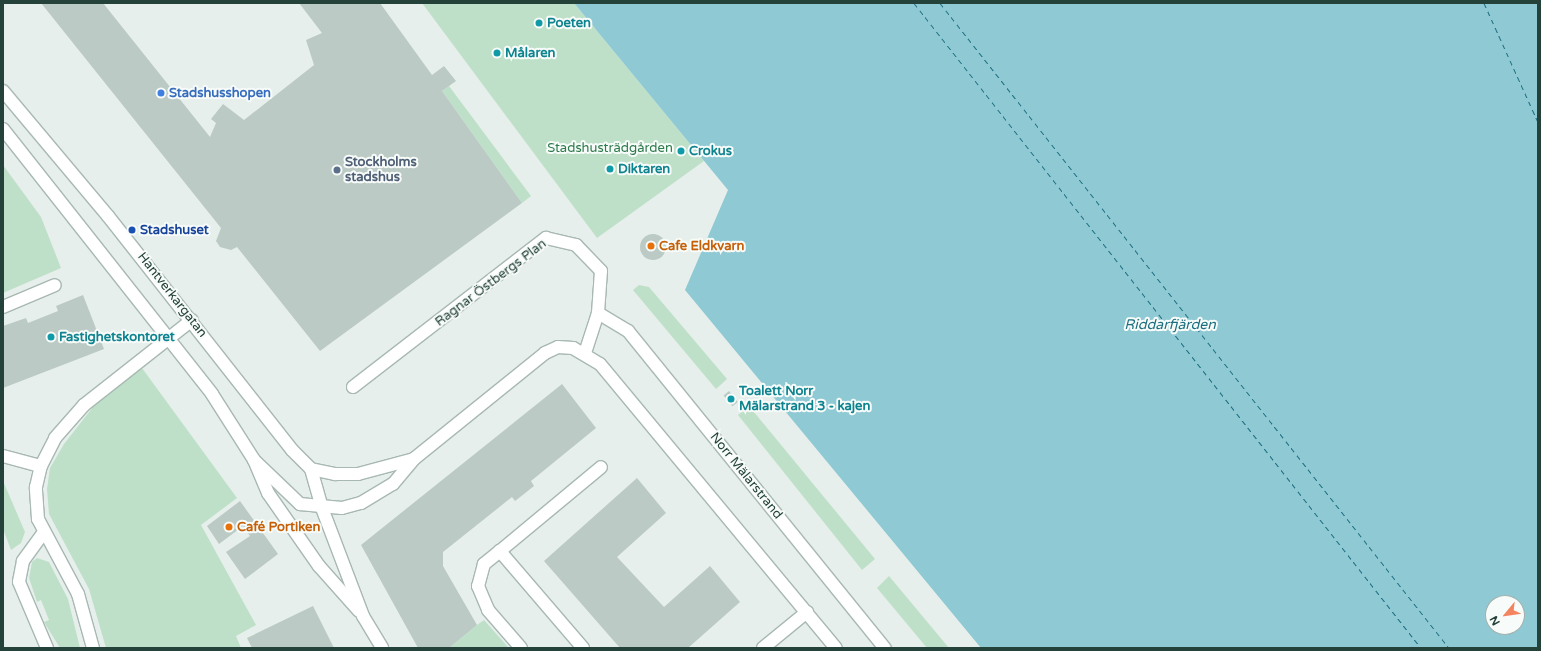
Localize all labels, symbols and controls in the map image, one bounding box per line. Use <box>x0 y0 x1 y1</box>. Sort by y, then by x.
place label: Poeten <box>547 15 591 31</box>
marker: Poeten <box>534 18 544 28</box>
place label: Målaren <box>505 45 555 61</box>
marker: Målaren <box>492 48 502 58</box>
place label: Stadshusshopen <box>169 85 271 101</box>
marker: Stadshusshopen <box>156 88 166 98</box>
park label: Stadshusträdgården <box>547 140 673 156</box>
place label: Crokus <box>689 143 732 159</box>
marker: Crokus <box>676 146 686 156</box>
place label: Stockholms stadshus <box>345 155 417 186</box>
place label: Diktaren <box>618 161 670 177</box>
marker: Diktaren <box>605 164 615 174</box>
marker: Stockholms stadshus <box>332 165 342 175</box>
place label: Stadshuset <box>140 222 209 238</box>
marker: Stadshuset <box>127 225 137 235</box>
street label: Ragnar Östbergs Plan <box>432 236 550 330</box>
place label: Cafe Eldkvarn <box>659 238 744 254</box>
marker: Cafe Eldkvarn <box>646 241 656 251</box>
street label: Hantverkargatan <box>134 249 210 341</box>
water label: Riddarfjärden <box>1124 317 1216 333</box>
place label: Fastighetskontoret <box>59 329 175 345</box>
marker: Fastighetskontoret <box>46 332 56 342</box>
place label: Toalett Norr Mälarstrand 3 - kajen <box>739 384 870 415</box>
marker: Toalett Norr Mälarstrand 3 - kajen <box>726 394 736 404</box>
street label: Norr Mälarstrand <box>706 430 786 522</box>
place label: Café Portiken <box>237 519 320 535</box>
marker: Café Portiken <box>224 522 234 532</box>
north arrow <box>1485 595 1525 635</box>
text: N <box>1487 614 1503 628</box>

